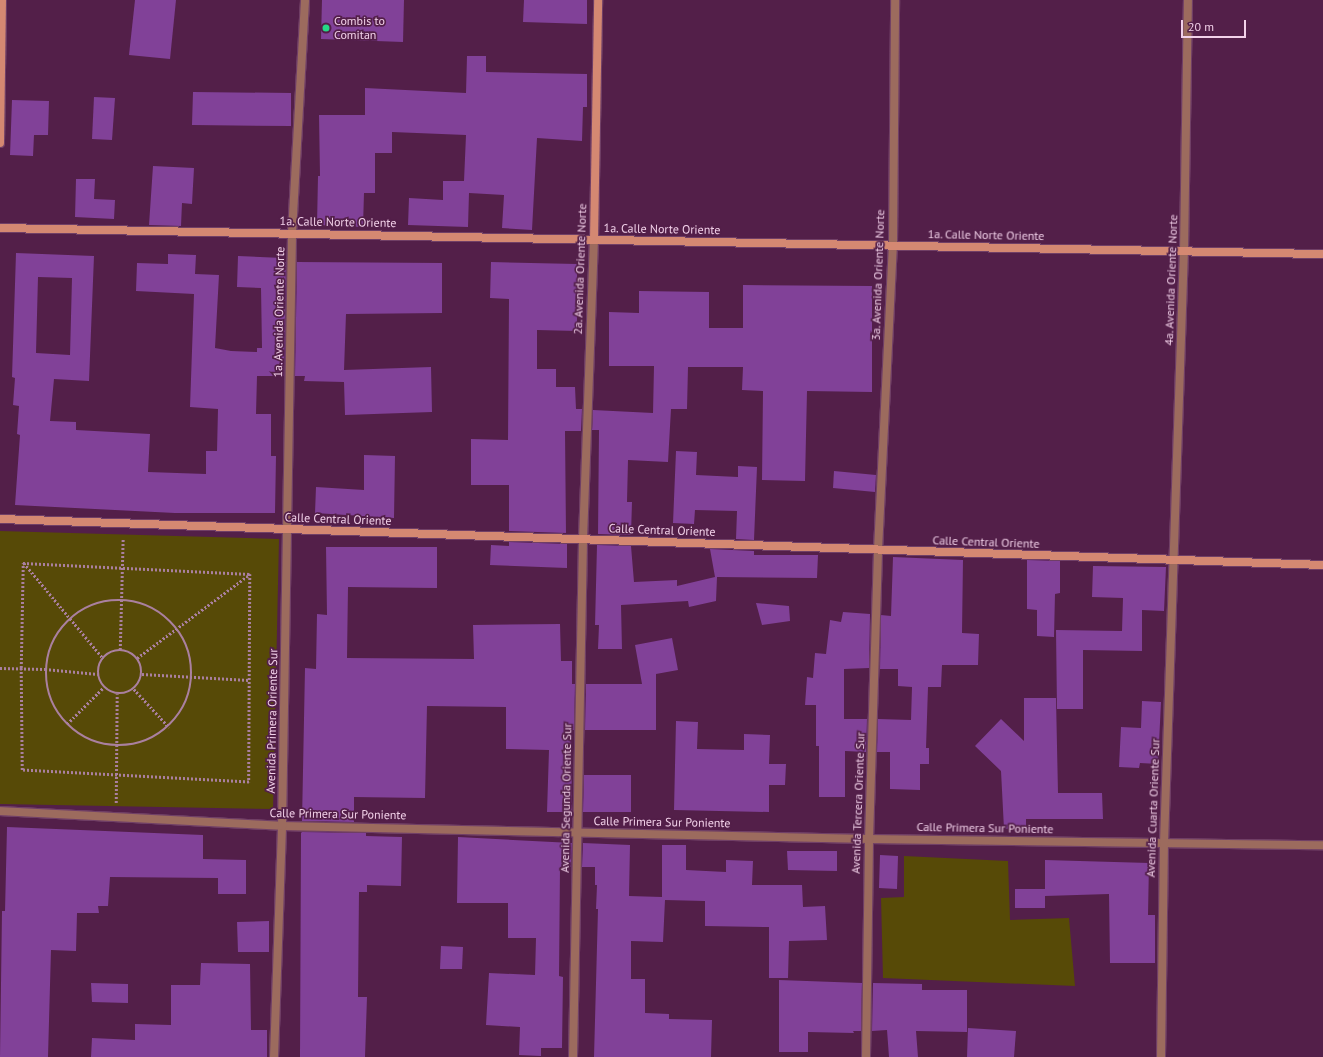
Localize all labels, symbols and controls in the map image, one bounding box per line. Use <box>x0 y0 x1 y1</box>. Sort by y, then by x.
scale bar <box>1183 12 1248 38</box>
place label: Combis to Comitan <box>334 14 385 42</box>
text: 20 m <box>1188 19 1214 34</box>
marker: Combis to Comitan <box>321 23 331 33</box>
street label: 2a. Avenida Oriente Norte <box>570 203 590 335</box>
street label: 3a. Avenida Oriente Norte <box>868 209 888 341</box>
street label: 1a. Calle Norte Oriente <box>279 214 397 230</box>
street label: 4a. Avenida Oriente Norte <box>1161 214 1181 346</box>
street label: 1a. Calle Norte Oriente <box>603 221 721 237</box>
street label: 1a. Calle Norte Oriente <box>927 227 1045 243</box>
street label: 1a. Avenida Oriente Norte <box>271 246 287 378</box>
street label: Calle Central Oriente <box>284 510 392 528</box>
street label: Calle Central Oriente <box>608 521 716 539</box>
street label: Calle Central Oriente <box>932 533 1040 551</box>
street label: Avenida Primera Oriente Sur <box>264 649 280 793</box>
street label: Avenida Segunda Oriente Sur <box>557 723 575 873</box>
street label: Avenida Tercera Oriente Sur <box>848 732 868 874</box>
street label: Avenida Cuarta Oriente Sur <box>1143 738 1163 878</box>
street label: Calle Primera Sur Poniente <box>269 806 407 822</box>
street label: Calle Primera Sur Poniente <box>593 814 731 830</box>
street label: Calle Primera Sur Poniente <box>916 820 1054 836</box>

